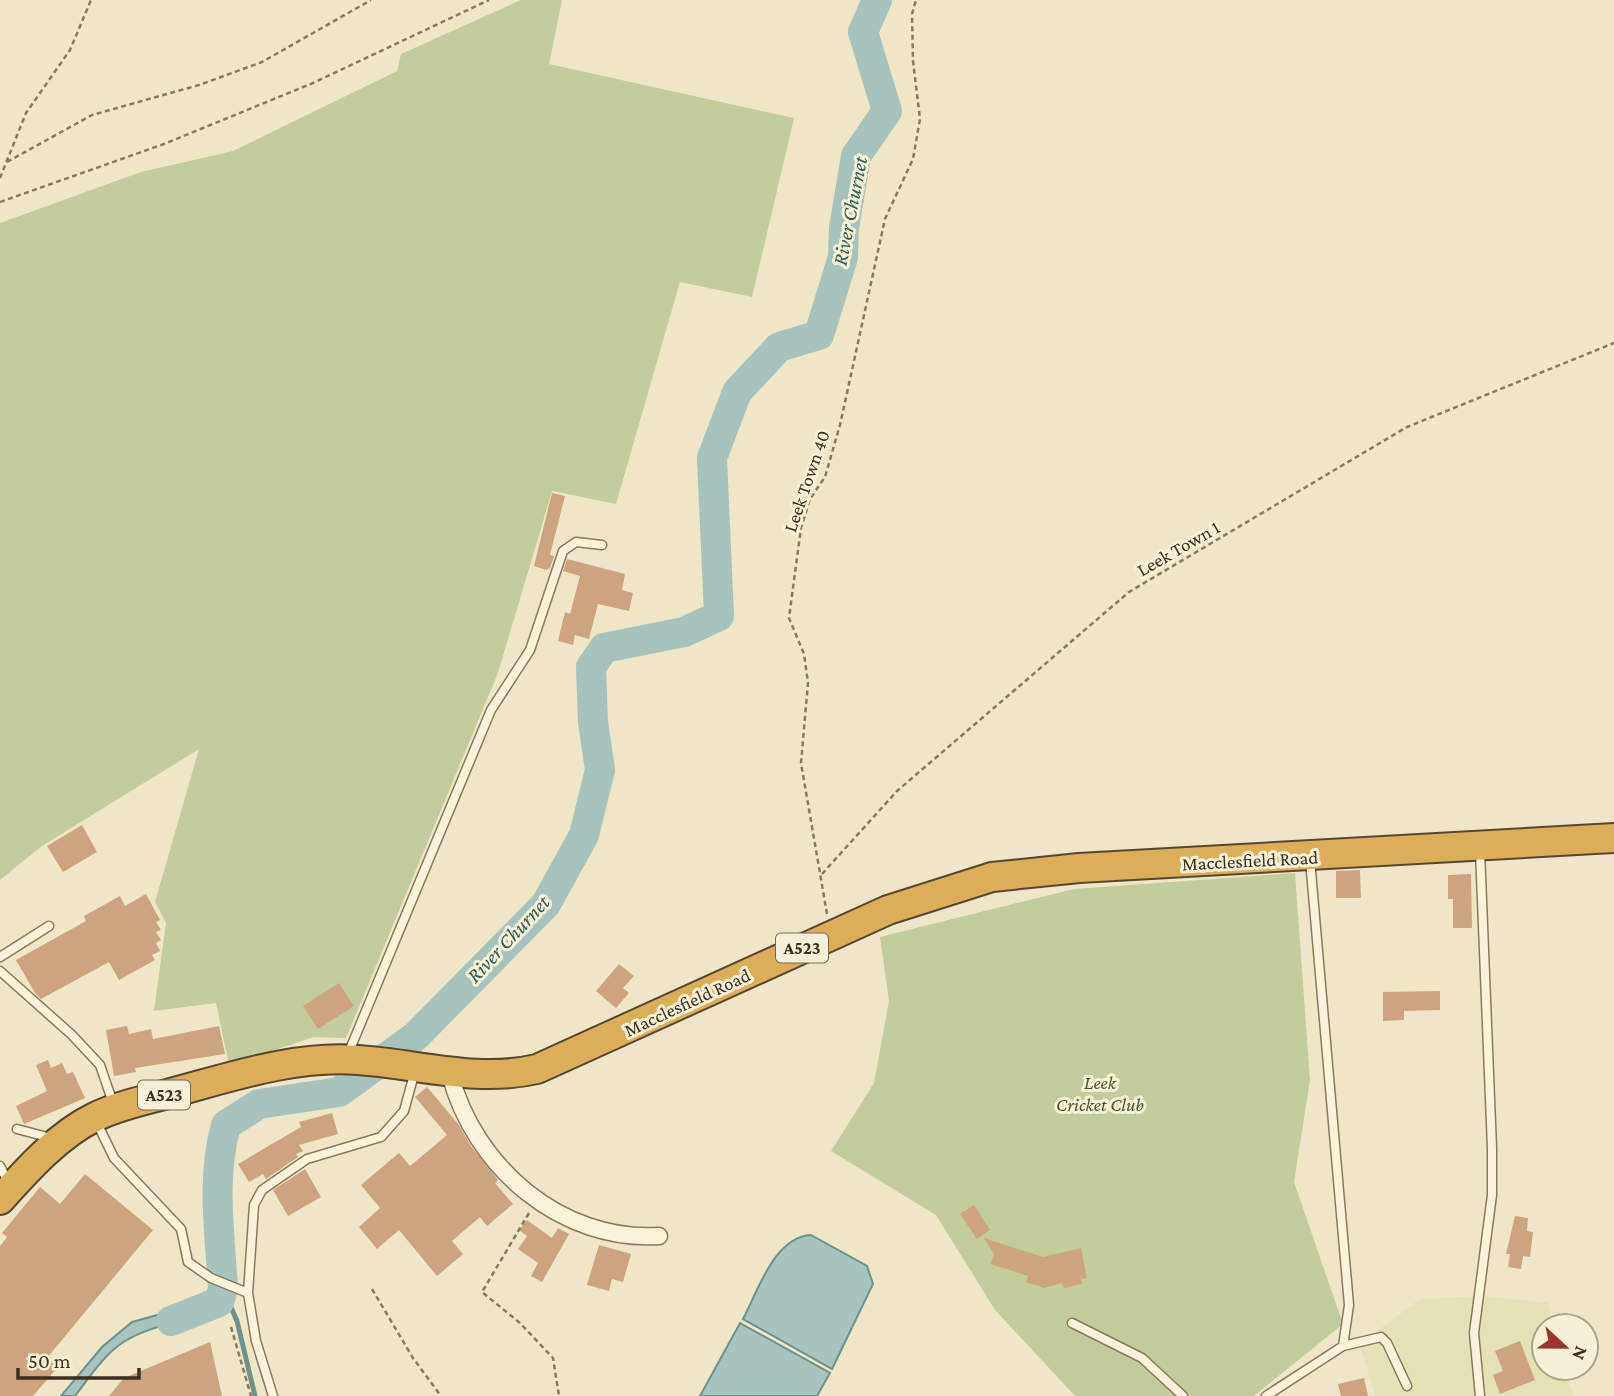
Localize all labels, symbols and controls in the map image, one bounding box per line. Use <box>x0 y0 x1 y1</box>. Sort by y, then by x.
water label: River Churnet <box>828 154 872 267</box>
street label: Leek Town 40 <box>779 428 834 535</box>
street label: Leek Town 1 <box>1133 516 1223 580</box>
street label: Macclesfield Road <box>1181 846 1319 875</box>
water label: River Churnet <box>462 890 555 987</box>
road number: A523 <box>776 933 828 962</box>
street label: Macclesfield Road <box>621 964 754 1041</box>
park label: Leek Cricket Club <box>1056 1072 1144 1115</box>
road number: A523 <box>138 1080 190 1110</box>
north arrow <box>1530 1312 1600 1382</box>
scale bar <box>18 1336 138 1380</box>
text: N <box>1568 1343 1592 1363</box>
text: 50 m <box>28 1349 71 1373</box>

